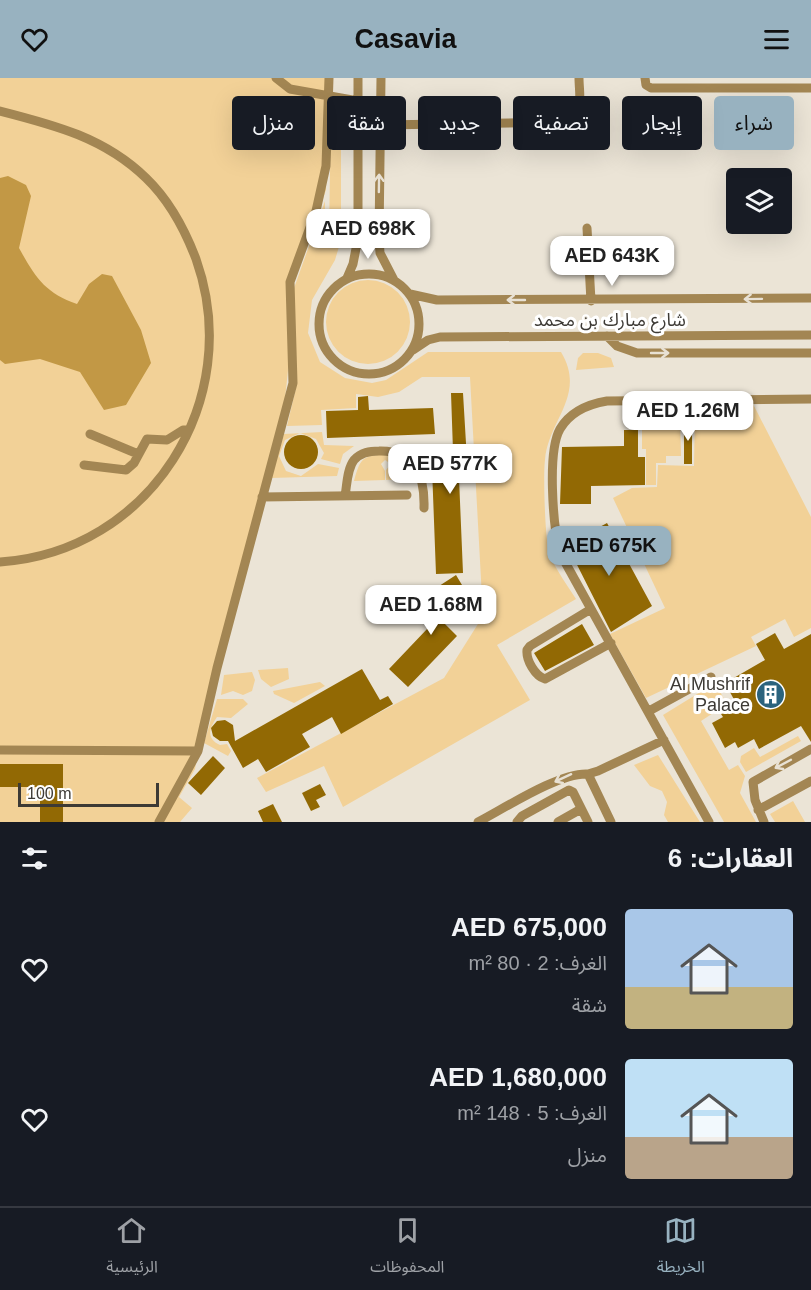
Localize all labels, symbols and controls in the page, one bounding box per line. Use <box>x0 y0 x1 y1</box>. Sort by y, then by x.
icon: heart <box>18 23 51 56</box>
icon: menu <box>760 23 793 56</box>
text: Casavia <box>354 24 457 54</box>
chip: منزل <box>232 96 315 150</box>
chip: شقة <box>327 96 406 150</box>
chip: جديد <box>418 96 501 150</box>
chip: تصفية <box>513 96 610 150</box>
chip: إيجار <box>622 96 702 150</box>
chip: شراء <box>714 96 794 150</box>
map controls <box>726 168 792 234</box>
button: layers <box>726 168 792 234</box>
one-way arrow <box>373 173 385 193</box>
pin: AED 698K <box>306 209 430 260</box>
text: AED 698K <box>320 217 416 239</box>
pin: AED 643K <box>550 236 674 287</box>
text: AED 643K <box>564 244 660 266</box>
one-way arrow <box>743 293 763 305</box>
one-way arrow <box>506 294 526 306</box>
street label: شارع مبارك بن محمد <box>534 310 686 334</box>
one-way arrow <box>650 347 670 359</box>
pin: AED 1.26M <box>619 391 757 442</box>
text: AED 1.26M <box>636 399 740 421</box>
pin: AED 577K <box>388 444 512 495</box>
text: AED 577K <box>402 452 498 474</box>
pin: AED 675K <box>547 526 671 577</box>
text: AED 675K <box>561 534 657 556</box>
pin: AED 1.68M <box>362 585 500 636</box>
text: AED 1.68M <box>379 593 483 615</box>
place label: Al Mushrif Palace <box>670 674 751 715</box>
building icon: Al Mushrif Palace <box>755 678 787 710</box>
one-way arrow <box>775 759 793 770</box>
one-way arrow <box>555 773 573 785</box>
scale bar <box>18 780 159 808</box>
text: 100 m <box>27 785 71 802</box>
icon: filters <box>18 842 51 875</box>
text: العقارات: 6 <box>668 843 793 873</box>
text: AED 675,000 <box>451 912 607 942</box>
icon: home <box>673 933 745 1005</box>
text: الغرف: 2 · 80 m² <box>468 952 607 974</box>
icon: heart <box>18 953 51 986</box>
text: شقة <box>572 994 607 1016</box>
text: AED 1,680,000 <box>429 1062 607 1092</box>
icon: home <box>673 1083 745 1155</box>
text: الغرف: 5 · 148 m² <box>457 1102 607 1124</box>
icon: heart <box>18 1103 51 1136</box>
text: منزل <box>568 1144 607 1166</box>
tab: الرئيسية <box>106 1214 158 1284</box>
tab: المحفوظات <box>370 1214 444 1284</box>
tab: الخريطة <box>657 1214 705 1284</box>

